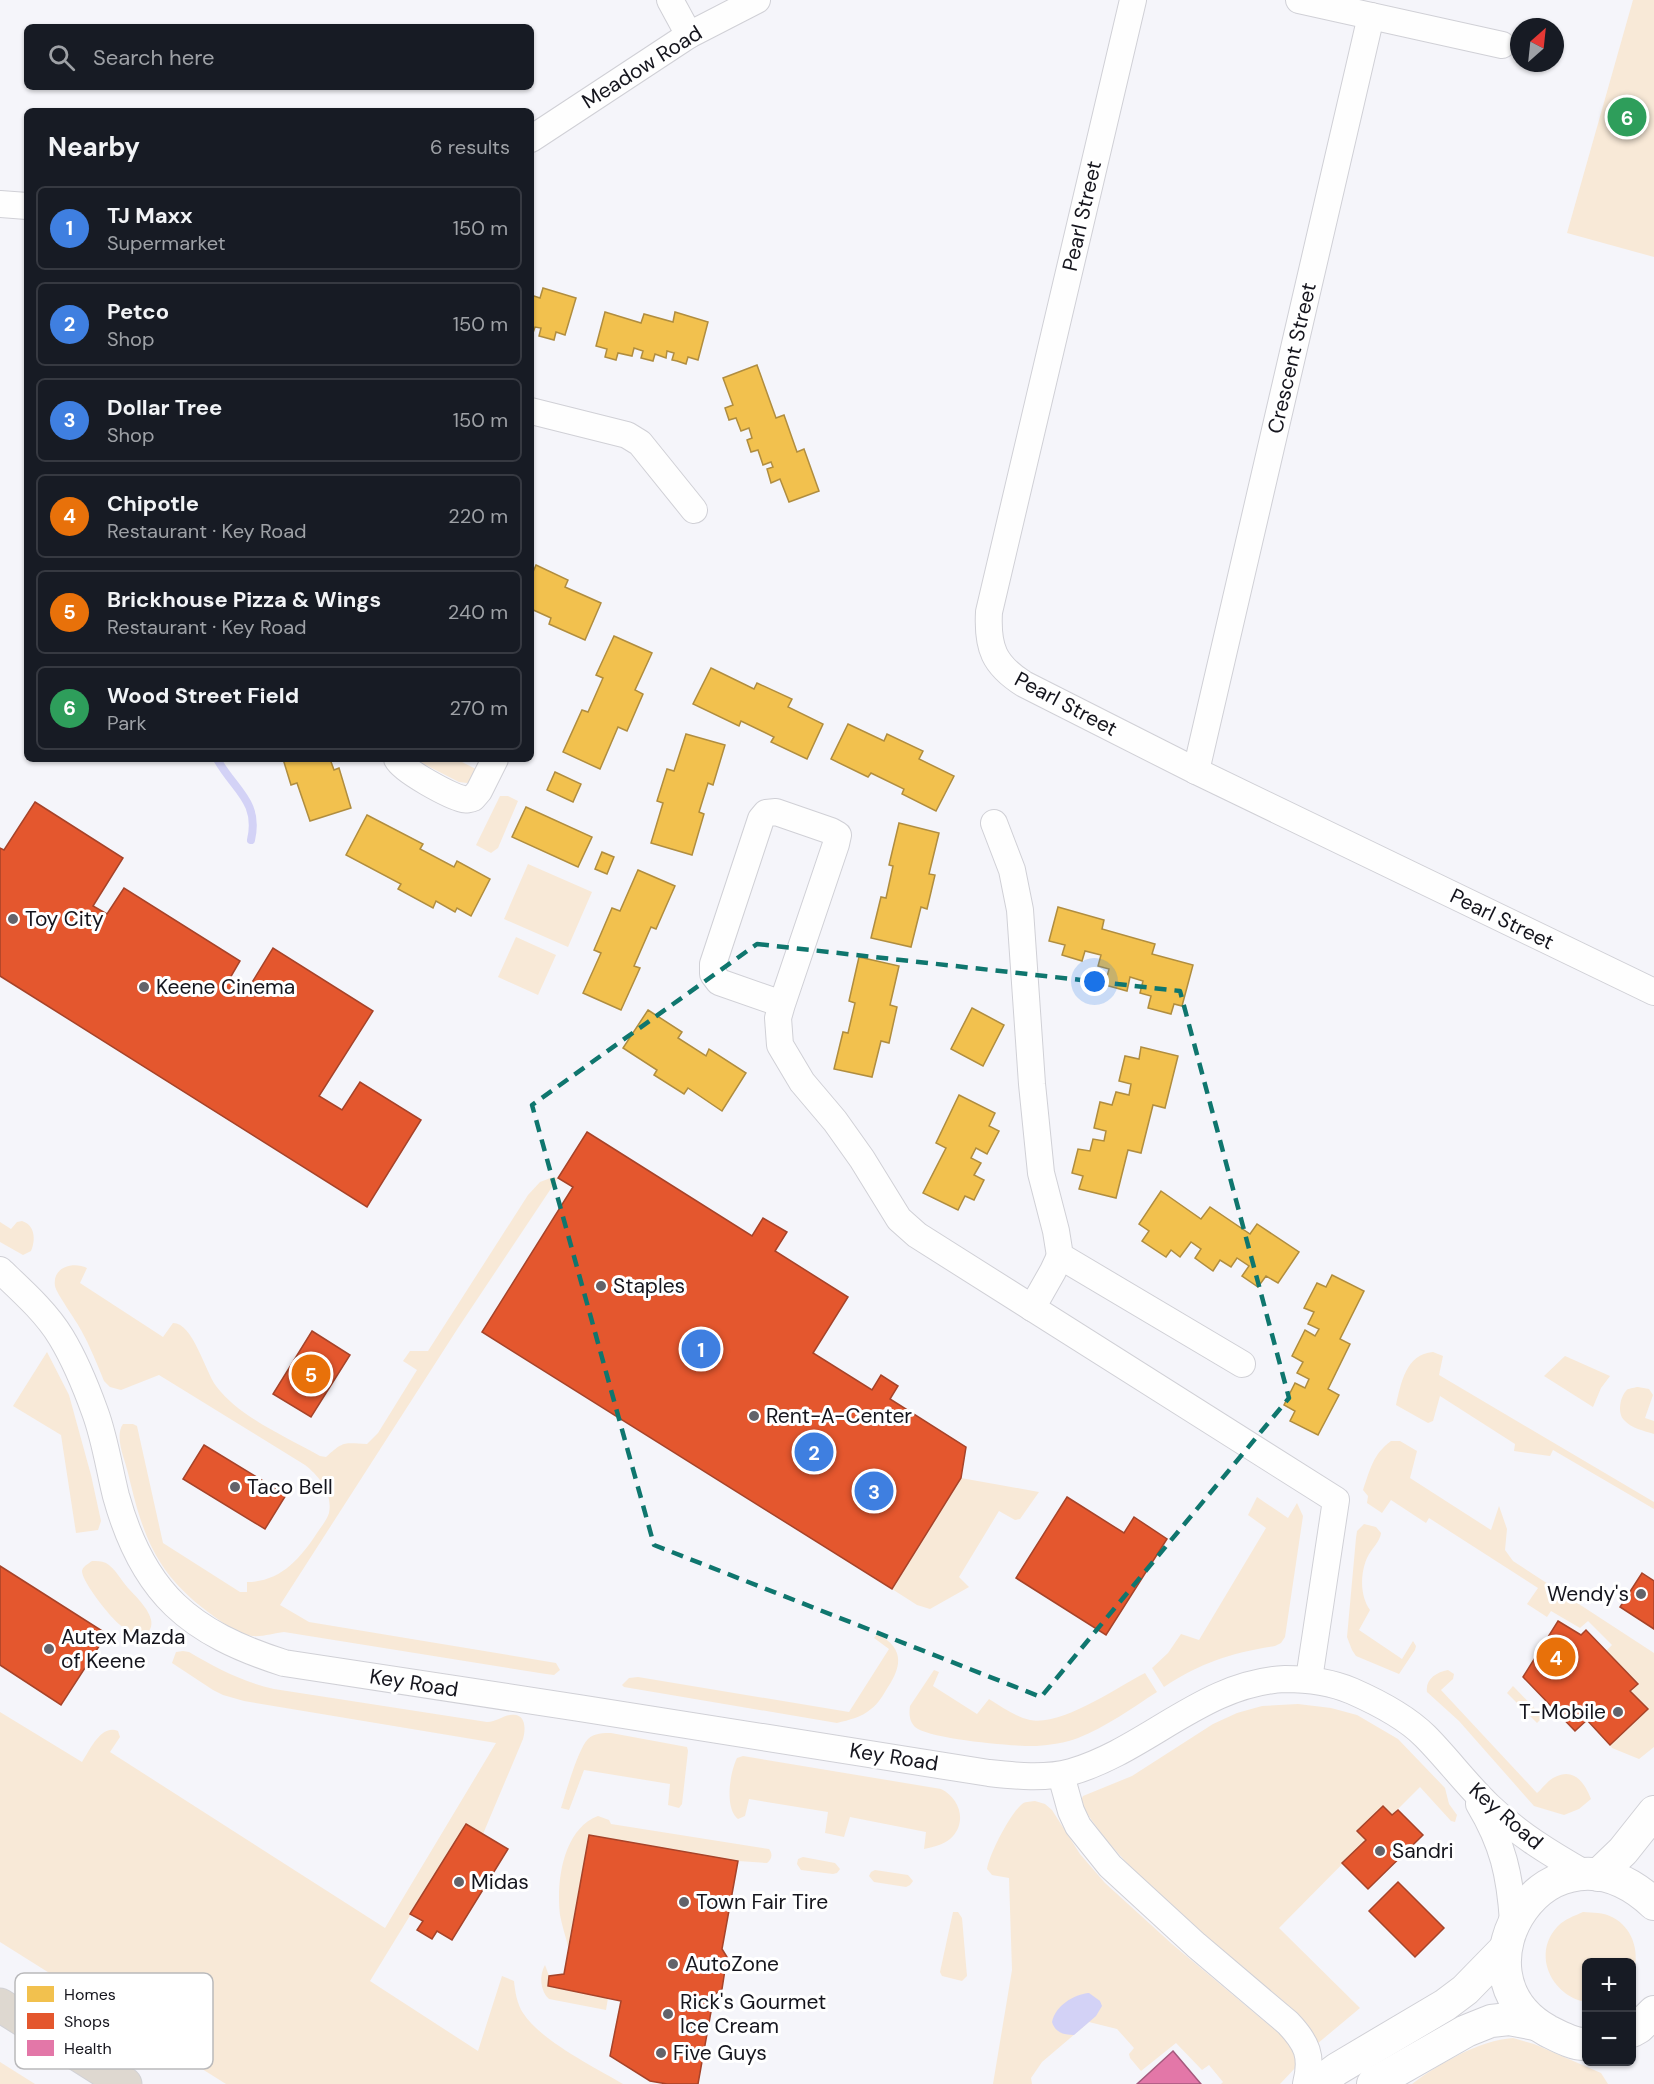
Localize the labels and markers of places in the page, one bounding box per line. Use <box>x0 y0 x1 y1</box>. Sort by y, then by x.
pin: 6 <box>1608 94 1646 140</box>
place label: Toy City <box>25 905 104 933</box>
marker: Toy City <box>6 912 20 926</box>
place label: Keene Cinema <box>156 973 295 1001</box>
marker: Keene Cinema <box>137 980 151 994</box>
place label: Staples <box>613 1272 685 1300</box>
marker: Staples <box>594 1279 608 1293</box>
pin: 1 <box>682 1326 720 1372</box>
pin: 5 <box>292 1352 330 1396</box>
place label: Rent-A-Center <box>766 1402 912 1430</box>
marker: Rent-A-Center <box>747 1409 761 1423</box>
pin: 2 <box>794 1430 834 1474</box>
pin: 3 <box>854 1468 894 1514</box>
place label: Taco Bell <box>247 1473 333 1501</box>
marker: Taco Bell <box>228 1480 242 1494</box>
place label: Wendy's <box>1547 1580 1629 1608</box>
marker: Wendy's <box>1634 1587 1648 1601</box>
place label: Autex Mazda of Keene <box>61 1623 185 1675</box>
pin: 4 <box>1536 1634 1576 1680</box>
marker: Autex Mazda of Keene <box>42 1642 56 1656</box>
place label: T-Mobile <box>1519 1698 1606 1726</box>
marker: T-Mobile <box>1611 1705 1625 1719</box>
place label: Sandri <box>1392 1837 1454 1865</box>
marker: Sandri <box>1373 1844 1387 1858</box>
place label: Midas <box>471 1868 529 1896</box>
marker: Midas <box>452 1875 466 1889</box>
place label: Town Fair Tire <box>696 1888 828 1916</box>
marker: Town Fair Tire <box>677 1895 691 1909</box>
place label: AutoZone <box>685 1950 779 1978</box>
marker: AutoZone <box>666 1957 680 1971</box>
place label: Rick's Gourmet Ice Cream <box>680 1988 826 2040</box>
marker: Rick's Gourmet Ice Cream <box>661 2007 675 2021</box>
place label: Five Guys <box>673 2039 767 2067</box>
marker: Five Guys <box>654 2046 668 2060</box>

